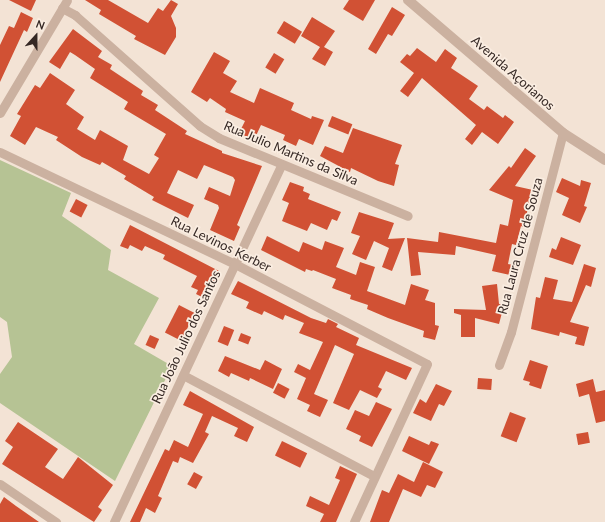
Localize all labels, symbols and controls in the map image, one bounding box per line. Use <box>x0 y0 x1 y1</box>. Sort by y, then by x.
north arrow <box>16 16 56 56</box>
text: N <box>34 17 47 32</box>
street label: Avenida Açorianos <box>468 32 558 114</box>
street label: Rua Julio Martins da Silva <box>221 118 361 188</box>
street label: Rua Laura Cruz de Souza <box>494 176 546 316</box>
street label: Rua Levinos Kerber <box>168 213 274 275</box>
street label: Rua João Julio dos Santos <box>148 268 224 406</box>

